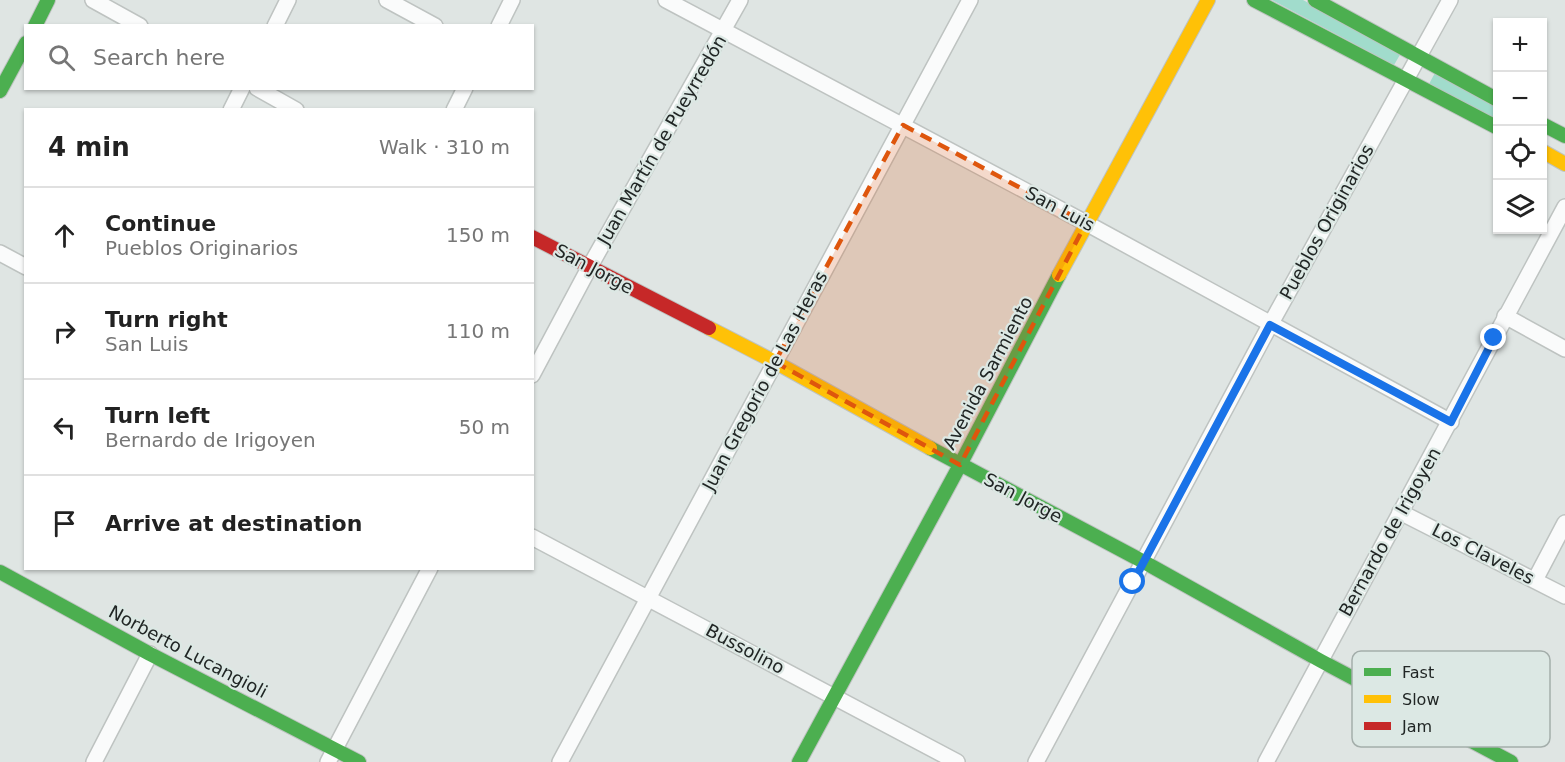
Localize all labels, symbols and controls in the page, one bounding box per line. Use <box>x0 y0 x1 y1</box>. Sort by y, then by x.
map controls <box>1493 18 1547 234</box>
button: + <box>1493 18 1547 72</box>
search box <box>24 24 534 90</box>
street label: Juan Martín de Pueyrredón <box>592 31 730 249</box>
icon: search <box>45 41 78 74</box>
text: Search here <box>93 45 225 70</box>
button: − <box>1493 72 1547 126</box>
button: locate <box>1493 126 1547 180</box>
text: 4 min <box>48 132 130 162</box>
text: Walk · 310 m <box>379 135 510 159</box>
street label: Pueblos Originarios <box>1275 141 1378 303</box>
button: layers <box>1493 180 1547 234</box>
street label: San Luis <box>1022 182 1098 235</box>
text: Continue <box>105 211 216 236</box>
icon: ahead <box>48 219 81 252</box>
text: 150 m <box>446 223 510 247</box>
text: Pueblos Originarios <box>105 236 298 260</box>
street label: San Jorge <box>552 239 637 298</box>
street label: Juan Gregorio de Las Heras <box>697 268 831 495</box>
street label: Avenida Sarmiento <box>938 293 1037 453</box>
text: Turn right <box>105 307 228 332</box>
icon: right <box>48 315 81 348</box>
text: 110 m <box>446 319 510 343</box>
route end <box>1480 324 1506 350</box>
text: San Luis <box>105 332 188 356</box>
text: Turn left <box>105 403 210 428</box>
icon: left <box>48 411 81 444</box>
text: 50 m <box>459 415 510 439</box>
text: Bernardo de Irigoyen <box>105 428 316 452</box>
street label: Bernardo de Irigoyen <box>1334 444 1445 620</box>
street label: San Jorge <box>981 468 1066 527</box>
icon: arrive <box>48 507 81 540</box>
text: Arrive at destination <box>105 511 362 536</box>
street label: Los Claveles <box>1429 519 1538 588</box>
route start <box>1119 568 1145 594</box>
street label: Norberto Lucangioli <box>105 601 271 702</box>
street label: Bussolino <box>702 619 788 678</box>
legend <box>1352 651 1550 747</box>
text: Fast <box>1402 663 1434 682</box>
text: Slow <box>1402 690 1439 709</box>
text: Jam <box>1401 717 1432 736</box>

